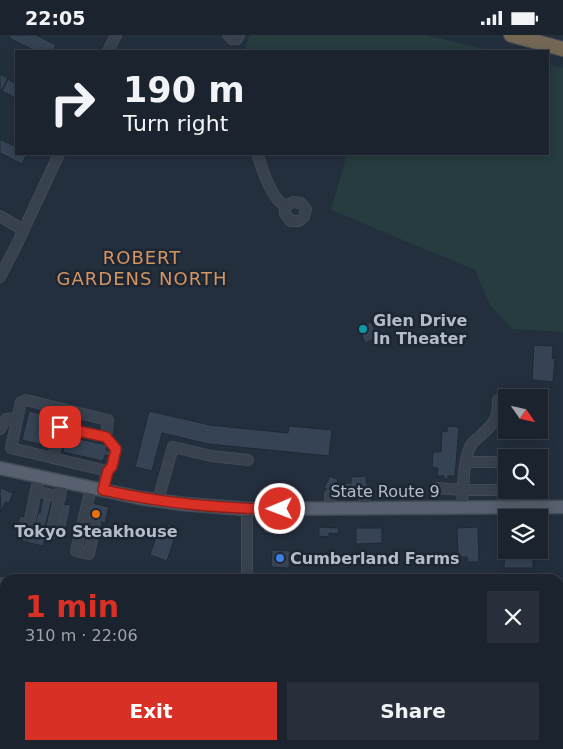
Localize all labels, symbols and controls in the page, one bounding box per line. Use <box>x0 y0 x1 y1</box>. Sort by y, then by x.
text: 22:05 <box>25 7 85 29</box>
icon: right <box>40 70 105 135</box>
text: 190 m <box>123 70 245 110</box>
text: Turn right <box>123 111 228 136</box>
district label: ROBERT GARDENS NORTH <box>57 247 227 289</box>
place label: Glen Drive In Theater <box>373 311 468 348</box>
marker: Glen Drive In Theater <box>357 323 369 335</box>
north arrow <box>498 389 548 439</box>
map controls <box>498 389 548 559</box>
pin <box>39 406 81 448</box>
icon: arrive <box>46 413 74 441</box>
button: search <box>498 449 548 499</box>
position arrow <box>253 482 305 534</box>
street label: State Route 9 <box>330 482 440 501</box>
marker: Tokyo Steakhouse <box>90 508 102 520</box>
button: layers <box>498 509 548 559</box>
place label: Tokyo Steakhouse <box>14 522 178 541</box>
place label: Cumberland Farms <box>290 549 460 568</box>
marker: Cumberland Farms <box>274 552 286 564</box>
text: 1 min <box>25 589 119 624</box>
button: close <box>487 591 539 643</box>
text: 310 m · 22:06 <box>25 626 138 645</box>
button: Exit <box>25 682 277 740</box>
button: Share <box>287 682 539 740</box>

